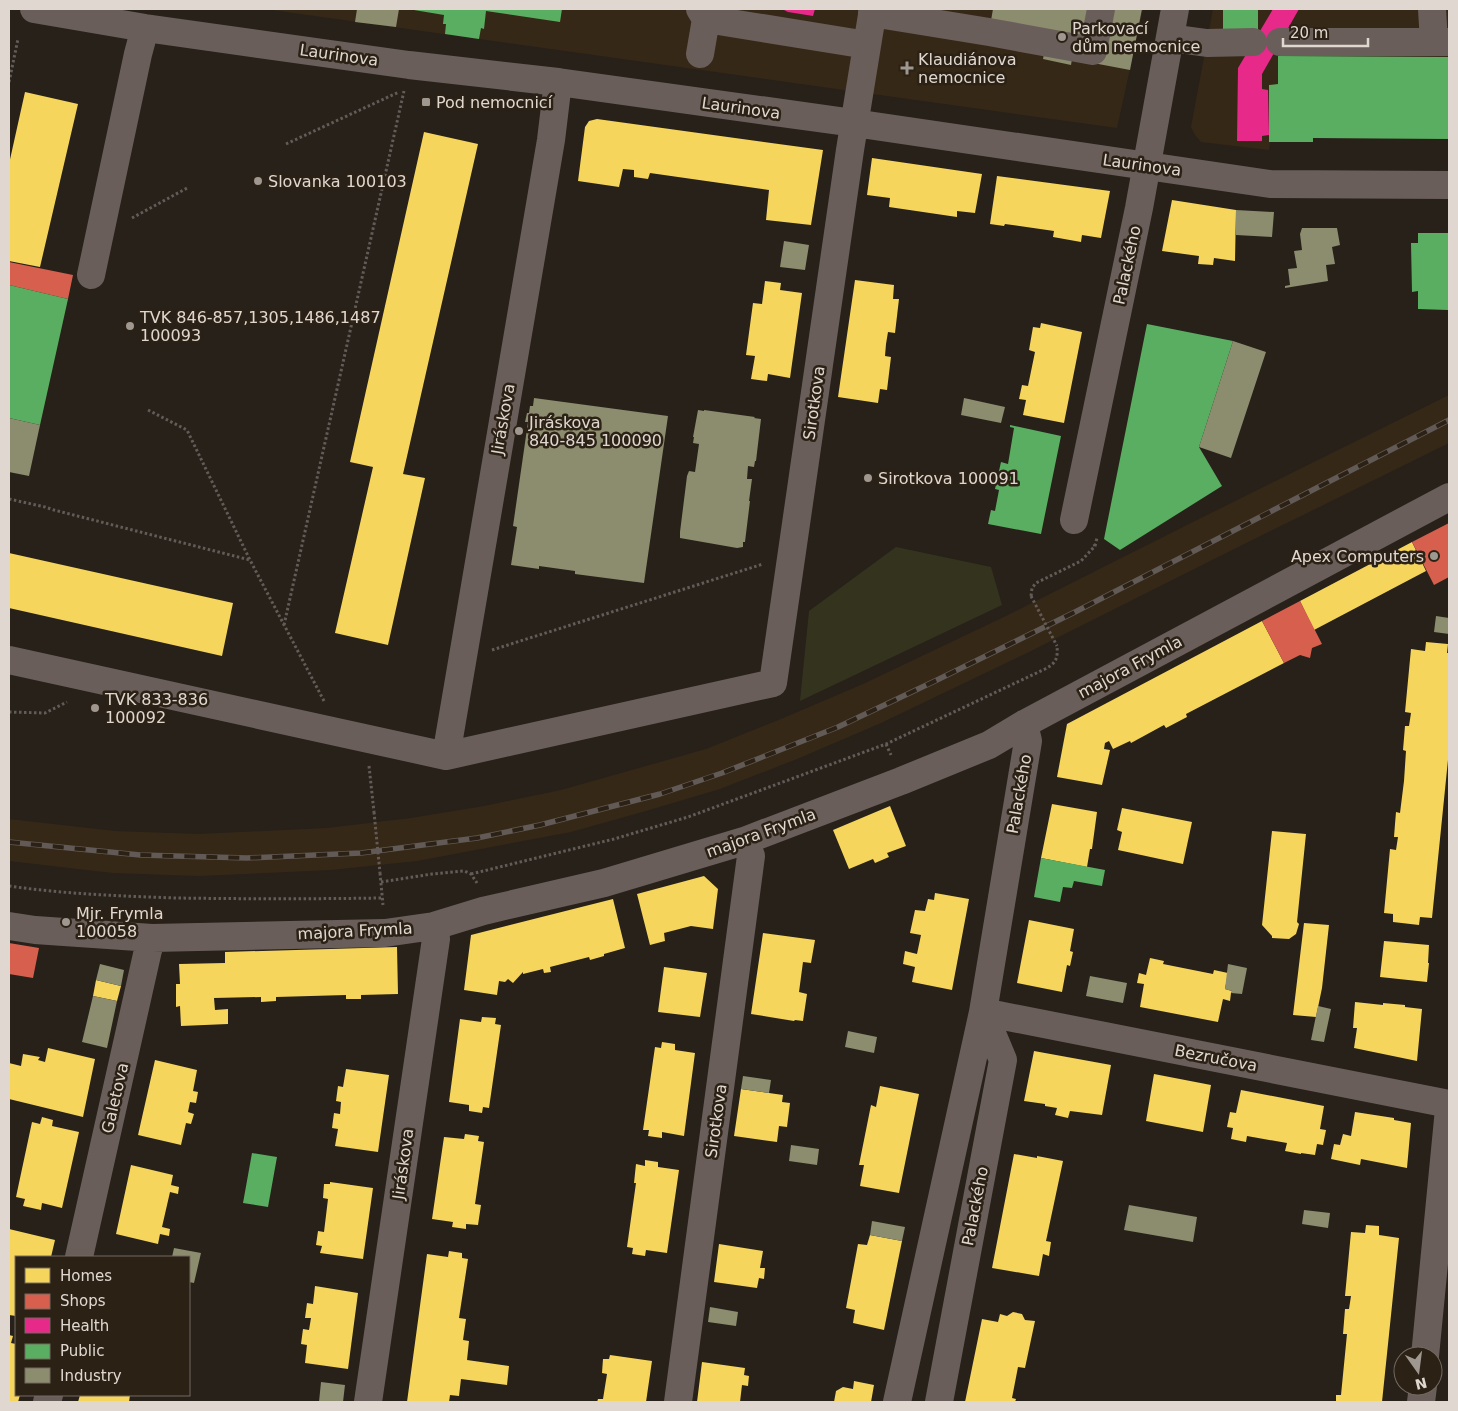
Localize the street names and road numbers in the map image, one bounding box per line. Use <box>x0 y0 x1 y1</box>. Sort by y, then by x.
street label: Laurinova <box>299 40 379 70</box>
street label: Laurinova <box>701 93 781 123</box>
street label: Laurinova <box>1102 150 1182 180</box>
street label: Palackého <box>1109 224 1145 306</box>
street label: Sirotkova <box>799 365 829 441</box>
street label: Jiráskova <box>487 382 519 457</box>
street label: majora Frymla <box>1075 632 1185 702</box>
street label: Palackého <box>1003 753 1035 835</box>
street label: majora Frymla <box>704 804 818 862</box>
street label: majora Frymla <box>297 919 413 943</box>
street label: Bezručova <box>1173 1041 1259 1075</box>
street label: Galetova <box>98 1061 132 1135</box>
street label: Sirotkova <box>701 1083 731 1159</box>
street label: Jiráskova <box>388 1127 417 1202</box>
street label: Palackého <box>958 1165 992 1247</box>

